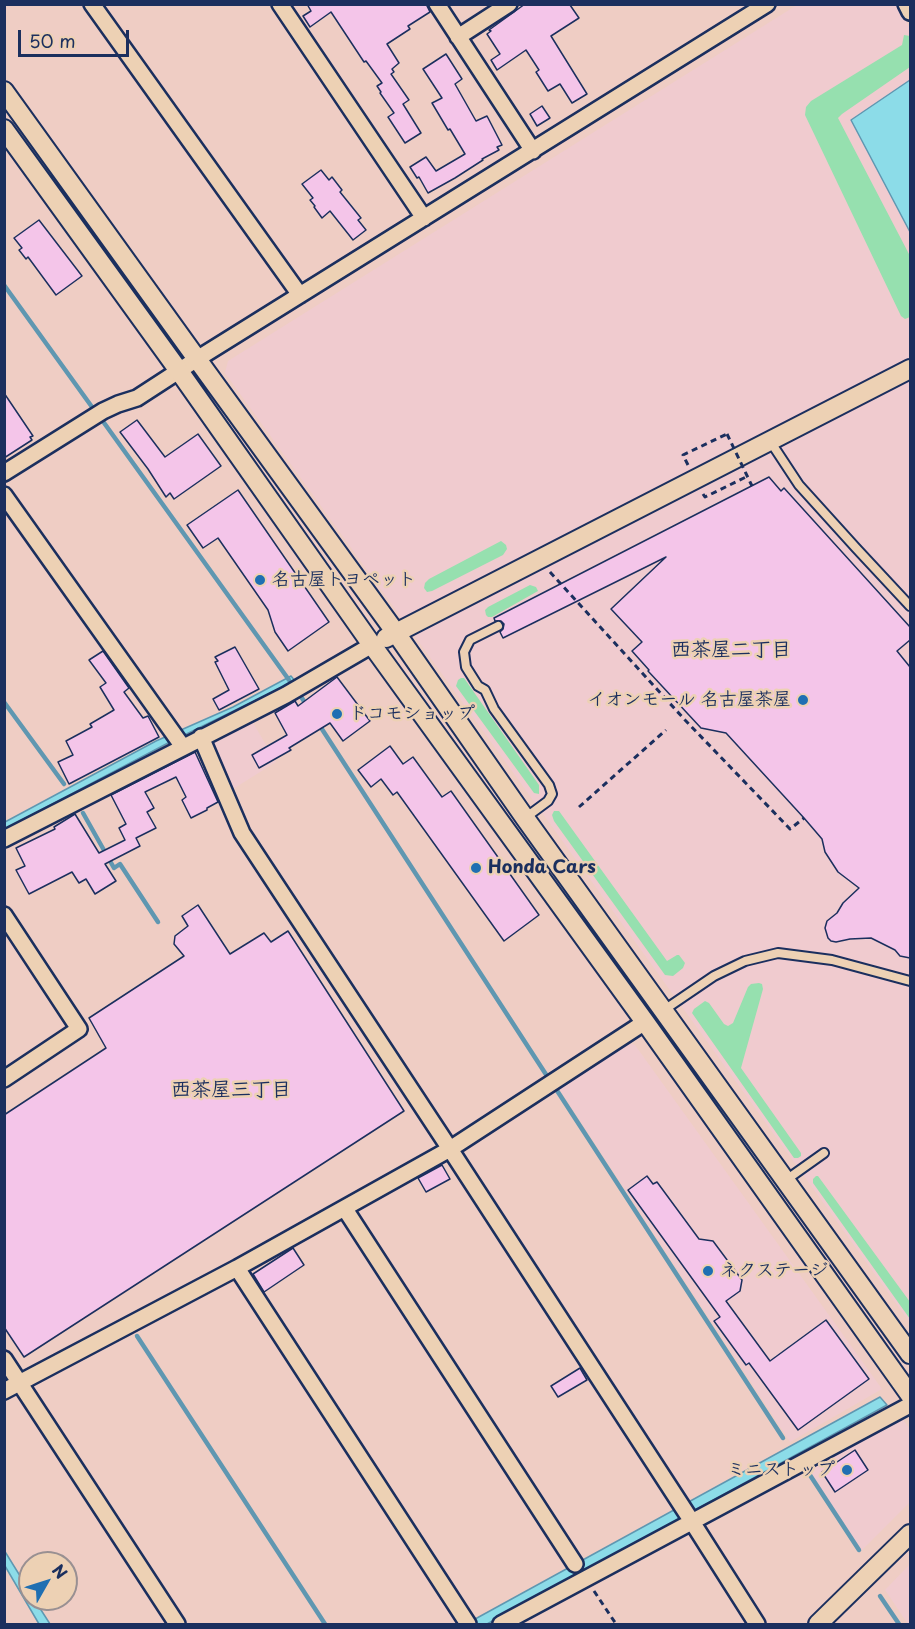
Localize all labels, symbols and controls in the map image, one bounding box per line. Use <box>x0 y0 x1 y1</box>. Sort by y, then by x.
scale bar <box>21 18 132 56</box>
text: 50 m <box>29 27 76 54</box>
place label: 名古屋トヨペット <box>272 569 416 591</box>
marker: 名古屋トヨペット <box>253 573 267 587</box>
district label: 西茶屋二丁目 <box>671 638 791 662</box>
place label: イオンモール 名古屋茶屋 <box>587 689 791 711</box>
marker: イオンモール 名古屋茶屋 <box>796 693 810 707</box>
place label: ドコモショップ <box>349 703 475 725</box>
marker: ドコモショップ <box>330 707 344 721</box>
place label: Honda Cars <box>488 857 596 879</box>
marker: Honda Cars <box>469 861 483 875</box>
district label: 西茶屋三丁目 <box>171 1078 291 1102</box>
place label: ネクステージ <box>720 1260 828 1282</box>
marker: ネクステージ <box>701 1264 715 1278</box>
place label: ミニストップ <box>727 1459 835 1481</box>
marker: ミニストップ <box>840 1463 854 1477</box>
north arrow <box>18 1551 78 1611</box>
text: N <box>47 1558 74 1583</box>

